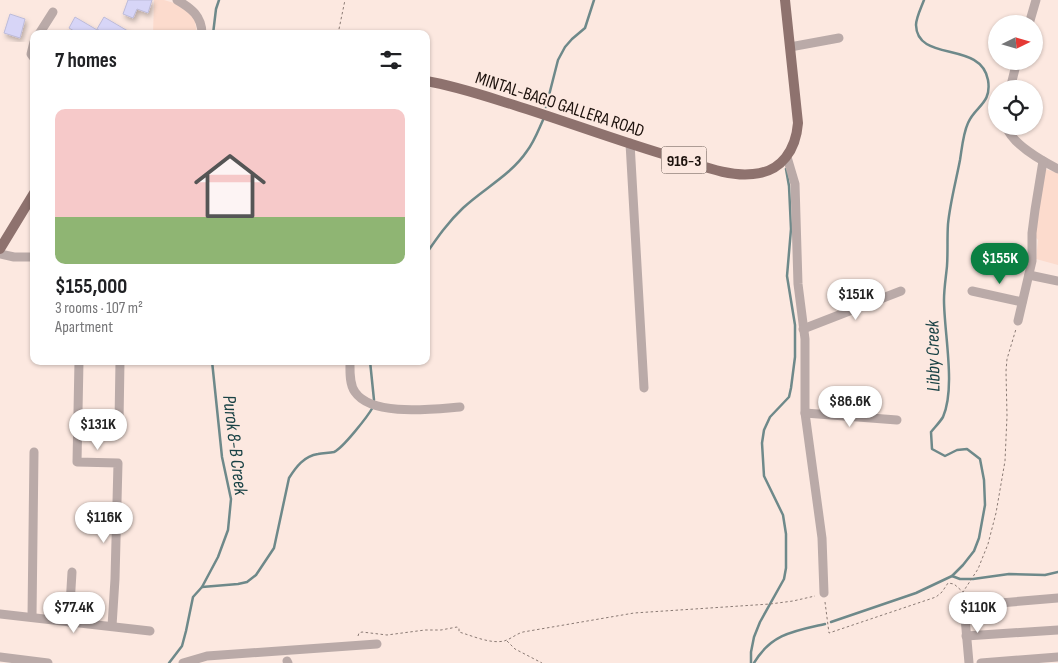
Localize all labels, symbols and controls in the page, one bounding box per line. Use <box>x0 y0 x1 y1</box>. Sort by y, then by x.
north arrow <box>988 15 1042 70</box>
map controls <box>988 15 1043 135</box>
icon: filters <box>377 46 405 74</box>
text: 7 homes <box>55 48 117 73</box>
street label: MINTAL-BAGO GALLERA ROAD <box>473 67 647 142</box>
button: locate <box>988 80 1043 135</box>
icon: home <box>185 141 275 231</box>
road number: 916-3 <box>662 146 706 174</box>
pin: $155K <box>965 242 1035 285</box>
text: $155K <box>982 249 1018 268</box>
text: $155,000 <box>55 274 127 299</box>
pin: $151K <box>821 278 891 321</box>
text: $151K <box>838 285 874 304</box>
text: 3 rooms · 107 m² <box>55 299 143 318</box>
text: Apartment <box>55 318 113 337</box>
water label: Libby Creek <box>921 319 946 392</box>
pin: $86.6K <box>809 386 891 428</box>
text: $86.6K <box>829 392 871 411</box>
water label: Purok 8-B Creek <box>217 394 252 497</box>
pin: $131K <box>63 408 133 451</box>
text: $131K <box>80 415 116 434</box>
pin: $116K <box>69 502 139 544</box>
text: $116K <box>86 508 122 527</box>
pin: $77.4K <box>33 592 115 634</box>
pin: $110K <box>943 592 1013 634</box>
text: $77.4K <box>54 598 94 617</box>
text: $110K <box>960 598 996 617</box>

